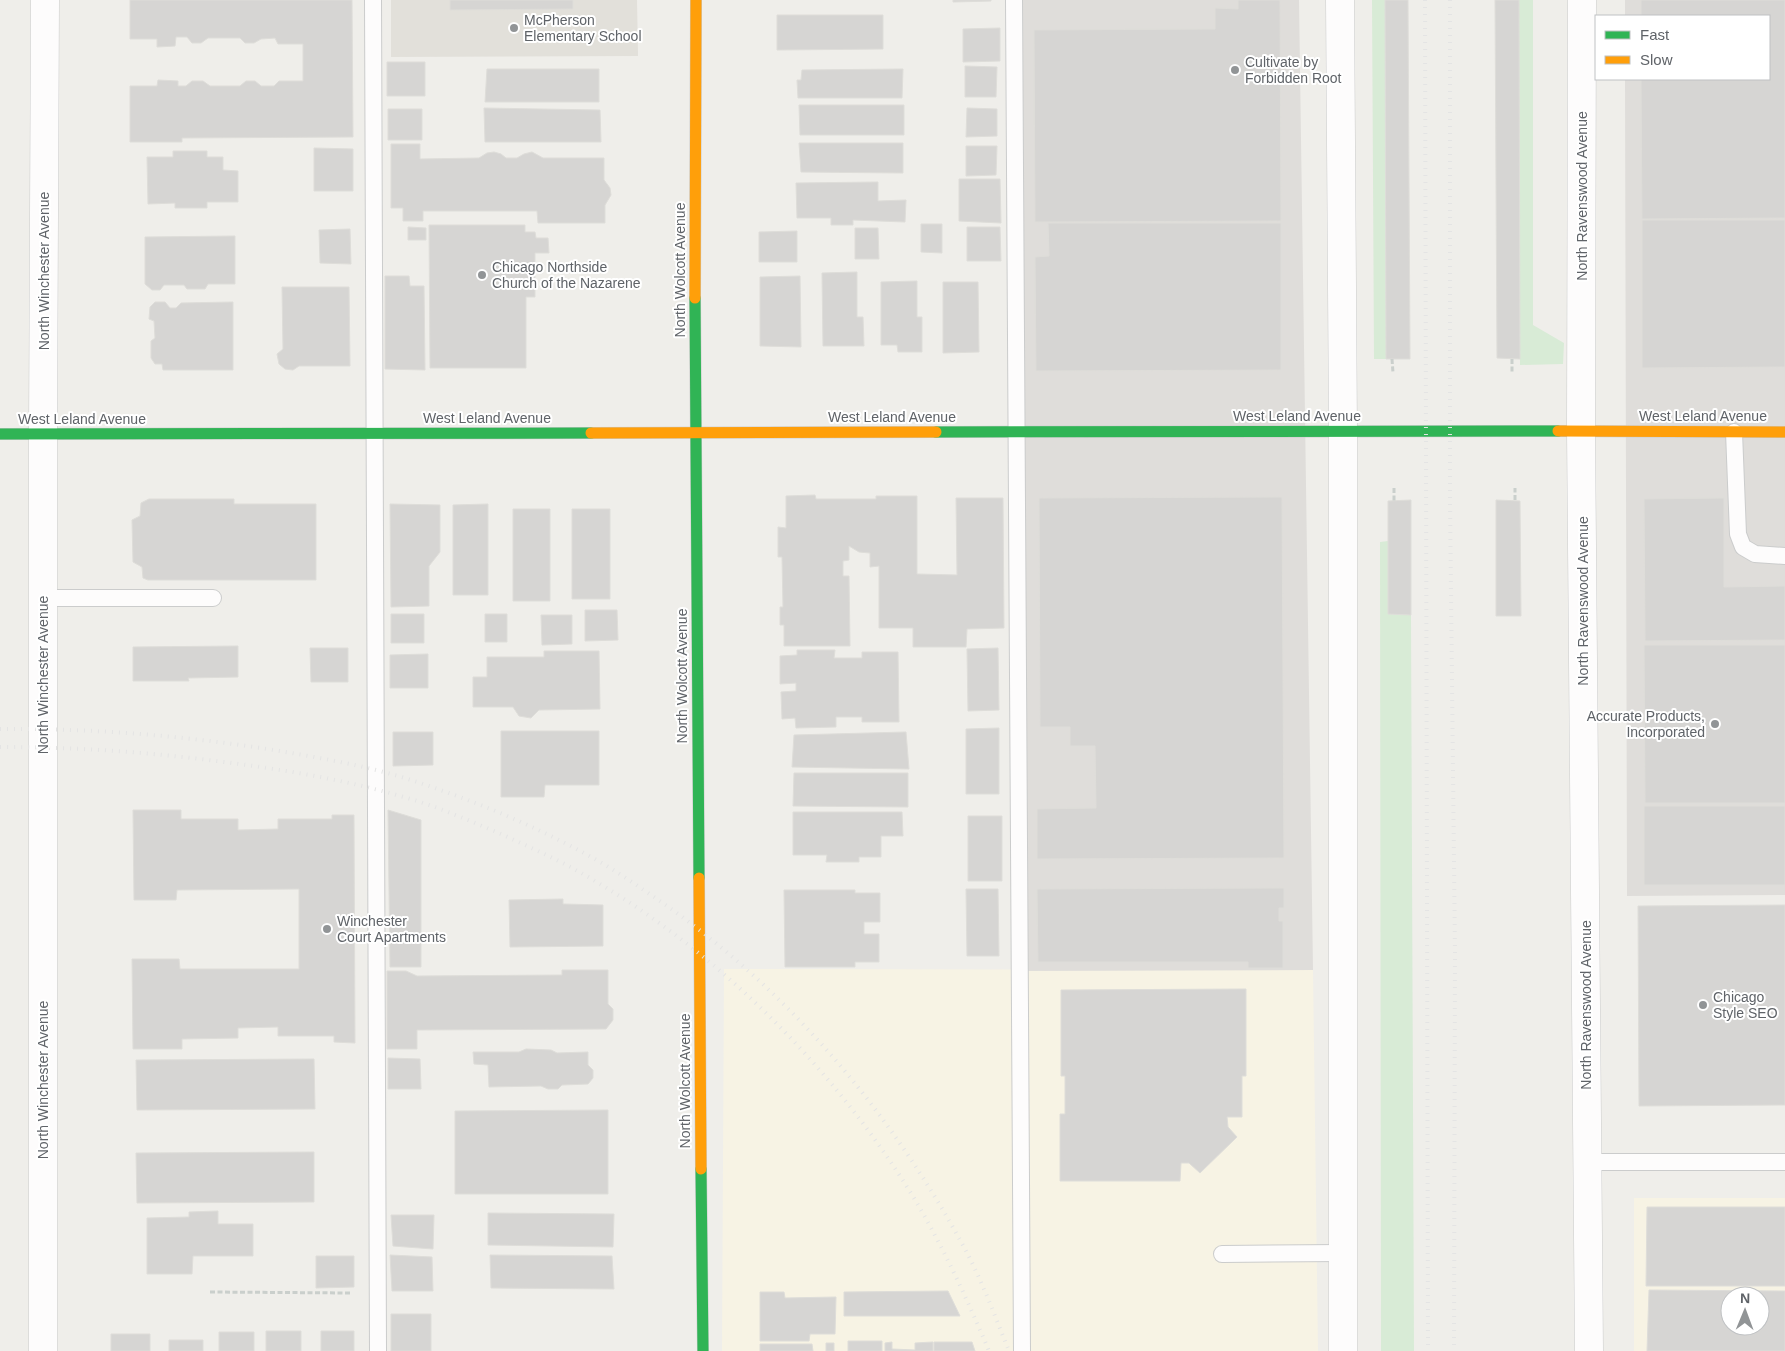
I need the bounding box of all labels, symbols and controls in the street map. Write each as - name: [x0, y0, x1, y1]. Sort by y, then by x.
- place label: McPherson Elementary School: [524, 12, 642, 44]
- legend: [1595, 15, 1770, 80]
- marker: McPherson Elementary School: [508, 22, 520, 34]
- text: Fast: [1640, 26, 1670, 43]
- text: Slow: [1640, 51, 1673, 68]
- place label: Cultivate by Forbidden Root: [1245, 54, 1342, 86]
- marker: Cultivate by Forbidden Root: [1229, 64, 1241, 76]
- street label: North Ravenswood Avenue: [1574, 111, 1590, 281]
- street label: North Winchester Avenue: [36, 192, 52, 350]
- street label: North Wolcott Avenue: [672, 202, 688, 337]
- place label: Chicago Northside Church of the Nazarene: [492, 259, 641, 291]
- marker: Chicago Northside Church of the Nazarene: [476, 269, 488, 281]
- street label: West Leland Avenue: [1233, 408, 1361, 424]
- street label: West Leland Avenue: [1639, 408, 1767, 424]
- street label: West Leland Avenue: [828, 409, 956, 425]
- street label: West Leland Avenue: [423, 410, 551, 426]
- street label: West Leland Avenue: [18, 411, 146, 427]
- street label: North Ravenswood Avenue: [1575, 516, 1591, 686]
- street label: North Winchester Avenue: [35, 596, 51, 754]
- street label: North Wolcott Avenue: [674, 608, 690, 743]
- place label: Accurate Products, Incorporated: [1587, 708, 1705, 740]
- marker: Accurate Products, Incorporated: [1709, 718, 1721, 730]
- place label: Winchester Court Apartments: [337, 913, 446, 945]
- street label: North Ravenswood Avenue: [1578, 920, 1594, 1090]
- marker: Winchester Court Apartments: [321, 923, 333, 935]
- place label: Chicago Style SEO: [1713, 989, 1778, 1021]
- marker: Chicago Style SEO: [1697, 999, 1709, 1011]
- street label: North Winchester Avenue: [35, 1001, 51, 1159]
- street label: North Wolcott Avenue: [677, 1013, 693, 1148]
- north arrow: [1720, 1286, 1770, 1336]
- text: N: [1740, 1290, 1750, 1306]

